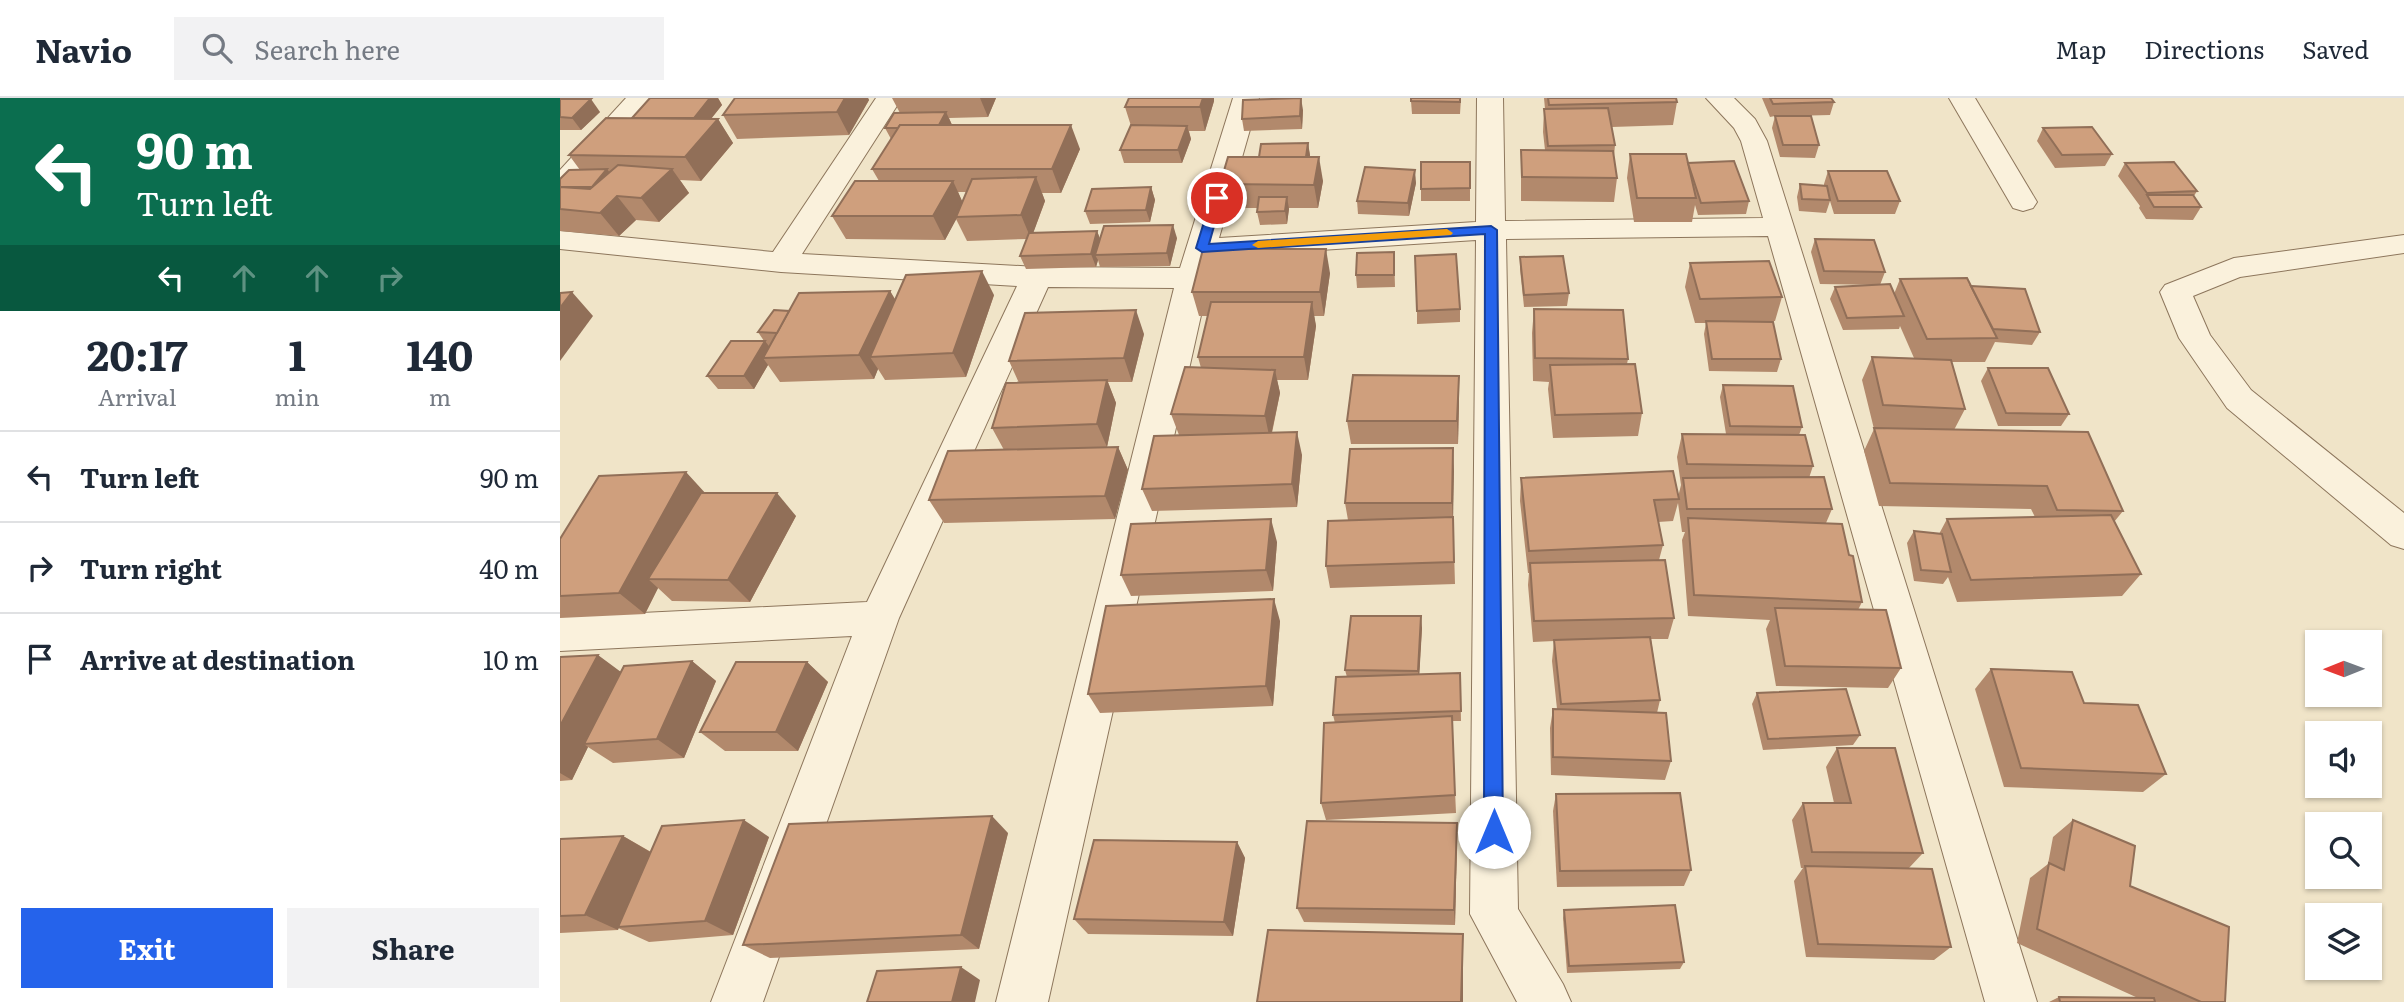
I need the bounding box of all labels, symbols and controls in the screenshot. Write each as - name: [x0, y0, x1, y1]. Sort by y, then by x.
- search box: [174, 17, 664, 80]
- text: Navio: [35, 24, 132, 73]
- icon: search: [198, 29, 236, 67]
- text: Search here: [254, 29, 400, 68]
- text: Map: [2055, 31, 2106, 66]
- text: Directions: [2144, 31, 2264, 66]
- text: Saved: [2302, 31, 2369, 66]
- text: 90 m: [136, 111, 253, 184]
- icon: left: [21, 126, 112, 217]
- pin: [1187, 168, 1247, 228]
- text: Turn left: [136, 178, 273, 226]
- icon: arrive: [1198, 179, 1236, 217]
- icon: left: [152, 259, 190, 297]
- icon: ahead: [225, 259, 263, 297]
- icon: ahead: [298, 259, 336, 297]
- icon: right: [371, 259, 409, 297]
- text: 20:17: [87, 322, 188, 384]
- text: 1: [288, 322, 306, 384]
- text: 140: [406, 322, 473, 384]
- text: Arrival: [98, 379, 177, 413]
- text: min: [274, 379, 320, 413]
- text: m: [429, 379, 451, 413]
- text: Turn left: [80, 457, 199, 496]
- text: 90 m: [480, 457, 539, 496]
- icon: left: [21, 458, 59, 496]
- text: Turn right: [80, 548, 222, 587]
- text: 40 m: [479, 548, 539, 587]
- icon: right: [21, 549, 59, 587]
- north arrow: [2305, 630, 2382, 707]
- map controls: [2305, 630, 2382, 980]
- text: Arrive at destination: [80, 639, 355, 678]
- text: 10 m: [483, 639, 539, 678]
- icon: arrive: [21, 640, 59, 678]
- button: sound: [2305, 721, 2382, 798]
- position arrow: [1457, 795, 1531, 869]
- button: search: [2305, 812, 2382, 889]
- button: layers: [2305, 903, 2382, 980]
- button: Exit: [21, 908, 273, 988]
- button: Share: [287, 908, 539, 988]

